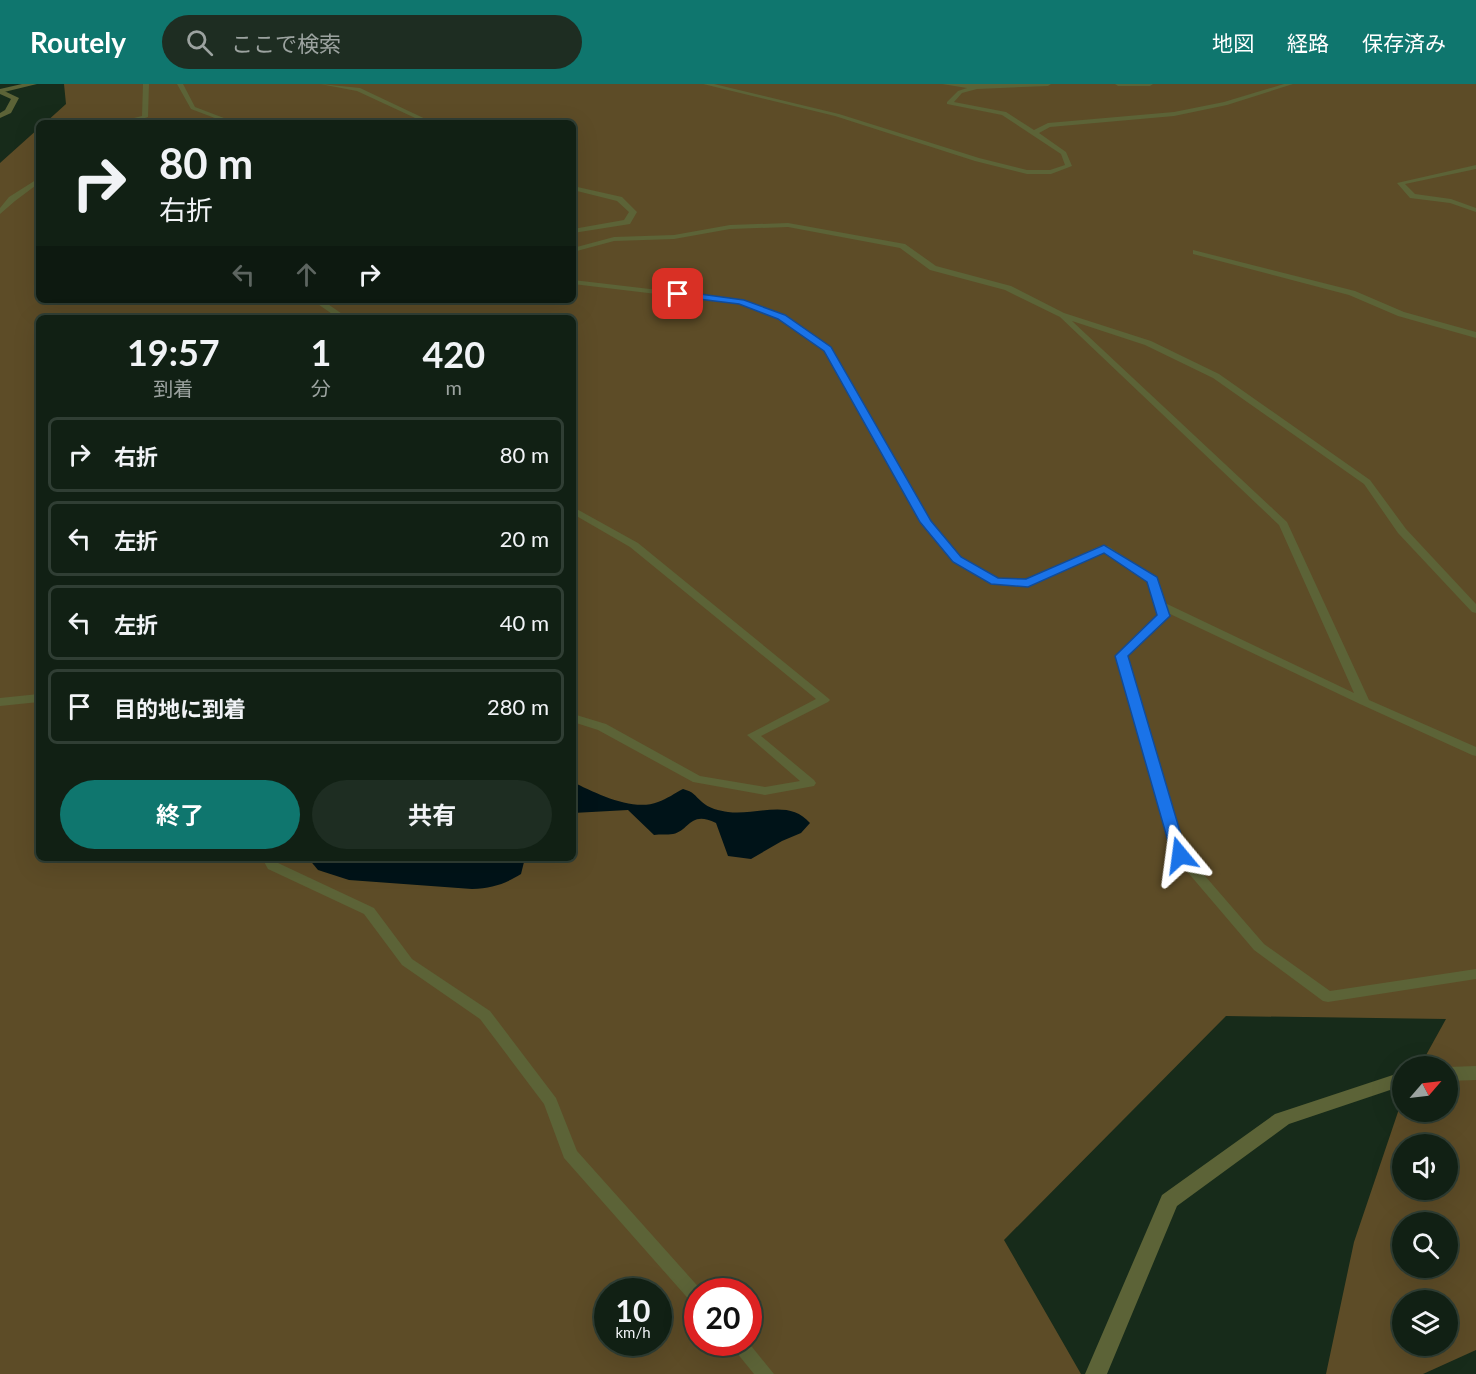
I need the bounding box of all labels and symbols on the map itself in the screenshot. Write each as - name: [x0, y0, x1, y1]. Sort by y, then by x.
- pin: [652, 268, 703, 319]
- position arrow: [1148, 823, 1212, 887]
- north arrow: [1392, 1056, 1458, 1122]
- speed limit sign: 20: [684, 1278, 762, 1356]

